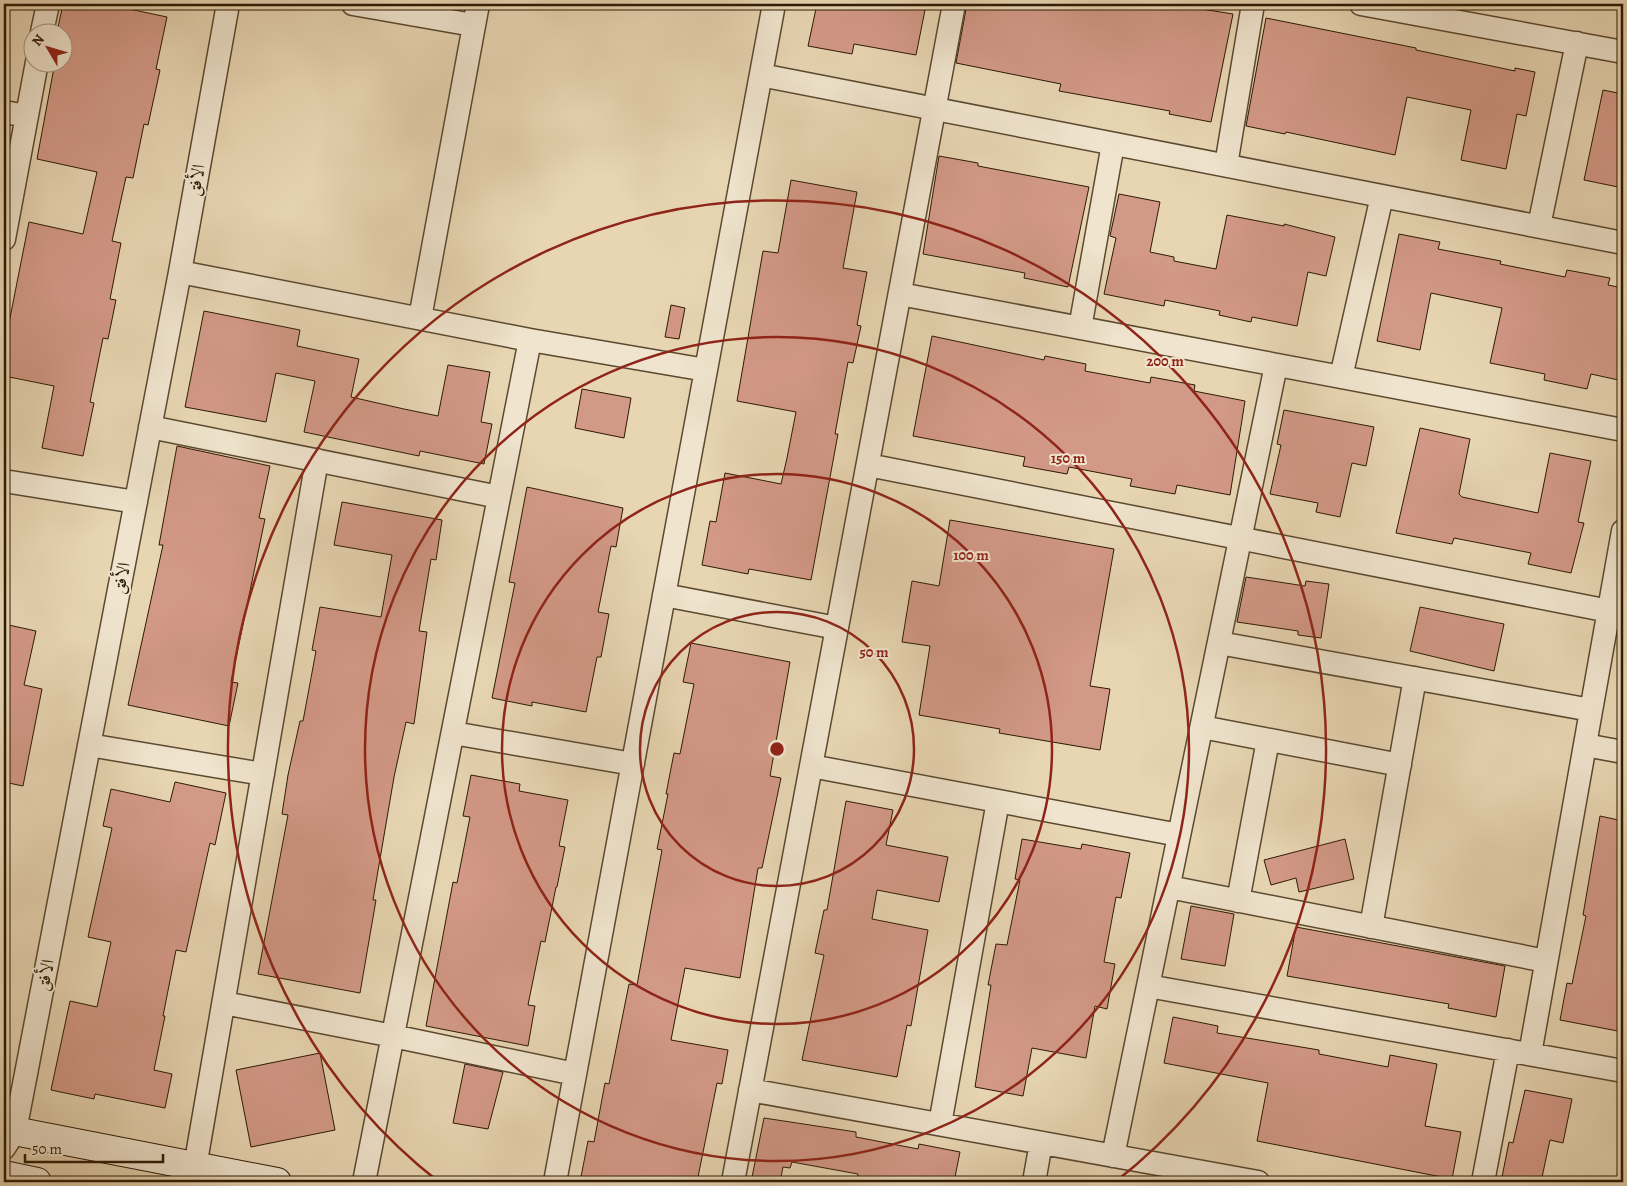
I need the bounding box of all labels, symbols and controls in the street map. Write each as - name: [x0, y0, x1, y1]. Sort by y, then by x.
- north arrow: [22, 22, 72, 72]
- text: N: [28, 30, 49, 50]
- street label: الأفق: [180, 162, 211, 198]
- text: 200 m: [1146, 351, 1184, 371]
- text: 150 m: [1051, 448, 1086, 468]
- text: 100 m: [953, 545, 989, 565]
- street label: الأفق: [105, 560, 136, 596]
- text: 50 m: [859, 642, 889, 662]
- centre of rings: [768, 740, 786, 758]
- street label: الأفق: [29, 957, 60, 993]
- scale bar: [25, 1131, 162, 1163]
- text: 50 m: [32, 1139, 62, 1159]

